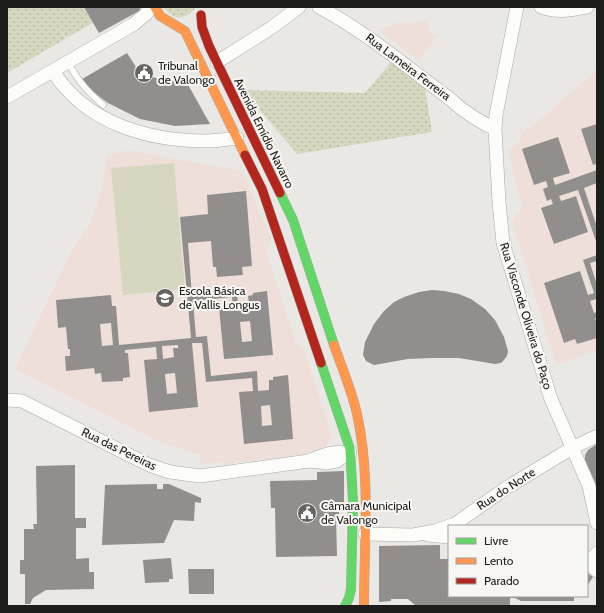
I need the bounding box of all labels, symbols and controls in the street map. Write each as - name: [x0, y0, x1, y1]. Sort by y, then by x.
- street label: Rua Lameira Ferreira: [363, 30, 454, 104]
- place label: Tribunal de Valongo: [158, 58, 215, 87]
- public building icon: Tribunal de Valongo: [133, 62, 155, 84]
- street label: Avenida Emídio Navarro: [231, 75, 298, 191]
- street label: Rua Visconde Oliveira do Paço: [497, 241, 556, 392]
- place label: Escola Básica de Vallis Longus: [179, 283, 259, 312]
- school or university icon: Escola Básica de Vallis Longus: [154, 287, 176, 309]
- street label: Rua das Pereiras: [79, 424, 159, 473]
- street label: Rua do Norte: [474, 464, 538, 513]
- place label: Câmara Municipal de Valongo: [321, 498, 411, 527]
- public building icon: Câmara Municipal de Valongo: [296, 502, 318, 524]
- legend: [448, 525, 588, 597]
- text: Livre: [484, 533, 508, 548]
- text: Lento: [484, 553, 514, 568]
- text: Parado: [484, 573, 520, 588]

